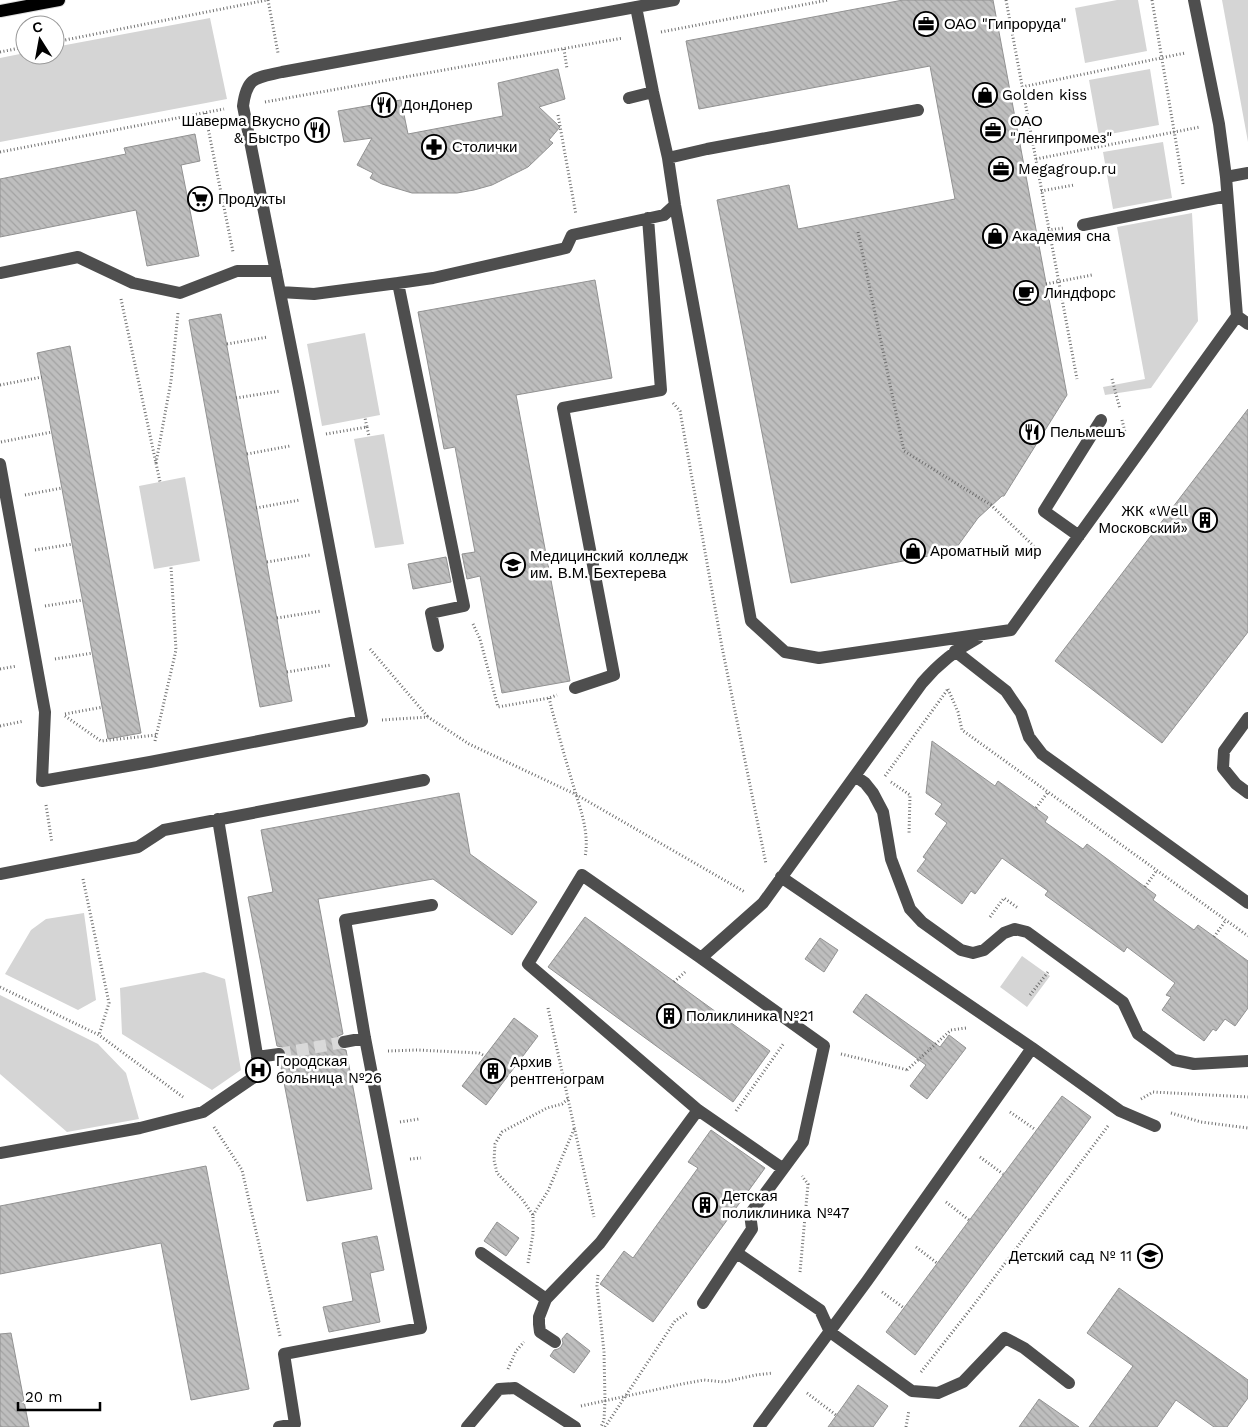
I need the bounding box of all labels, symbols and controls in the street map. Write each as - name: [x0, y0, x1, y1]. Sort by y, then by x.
- office icon: ОАО "Гипроруда": [913, 11, 939, 37]
- north arrow: [15, 15, 65, 65]
- place label: ОАО "Гипроруда": [944, 15, 1067, 33]
- text: С: [31, 18, 44, 36]
- shop icon: Golden kiss: [972, 82, 998, 108]
- place label: Golden kiss: [1002, 86, 1087, 104]
- restaurant icon: ДонДонер: [371, 92, 397, 118]
- place label: ДонДонер: [402, 96, 473, 114]
- place label: Шаверма Вкусно & Быстро: [181, 112, 300, 147]
- place label: ОАО "Ленгипромез": [1010, 112, 1112, 147]
- restaurant icon: Шаверма Вкусно & Быстро: [304, 117, 330, 143]
- office icon: ОАО "Ленгипромез": [980, 117, 1006, 143]
- pharmacy icon: Столички: [421, 134, 447, 160]
- place label: Столички: [452, 138, 517, 156]
- office icon: Megagroup.ru: [988, 156, 1014, 182]
- place label: Megagroup.ru: [1018, 160, 1116, 178]
- supermarket icon: Продукты: [187, 186, 213, 212]
- place label: Продукты: [218, 190, 286, 208]
- shop icon: Академия сна: [982, 223, 1008, 249]
- place label: Академия сна: [1012, 227, 1111, 245]
- cafe icon: Линдфорс: [1013, 280, 1039, 306]
- place label: Линдфорс: [1044, 284, 1116, 302]
- restaurant icon: Пельмешъ: [1019, 419, 1045, 445]
- place label: Пельмешъ: [1050, 423, 1125, 441]
- place label: ЖК «Well Московский»: [1098, 502, 1188, 537]
- building icon: ЖК «Well Московский»: [1192, 507, 1218, 533]
- shop icon: Ароматный мир: [900, 538, 926, 564]
- place label: Ароматный мир: [930, 542, 1041, 560]
- place label: Медицинский колледж им. В.М. Бехтерева: [530, 547, 688, 582]
- school or university icon: Медицинский колледж им. В.М. Бехтерева: [500, 552, 526, 578]
- building icon: Поликлиника №21: [656, 1003, 682, 1029]
- place label: Поликлиника №21: [686, 1007, 814, 1025]
- place label: Городская больница №26: [276, 1052, 382, 1087]
- place label: Архив рентгенограм: [510, 1053, 604, 1088]
- hospital icon: Городская больница №26: [245, 1057, 271, 1083]
- building icon: Архив рентгенограм: [480, 1058, 506, 1084]
- place label: Детская поликлиника №47: [722, 1187, 849, 1222]
- building icon: Детская поликлиника №47: [692, 1192, 718, 1218]
- school or university icon: Детский сад № 11: [1137, 1243, 1163, 1269]
- place label: Детский сад № 11: [1009, 1247, 1132, 1265]
- scale bar: [18, 1380, 100, 1412]
- text: 20 m: [25, 1388, 63, 1406]

